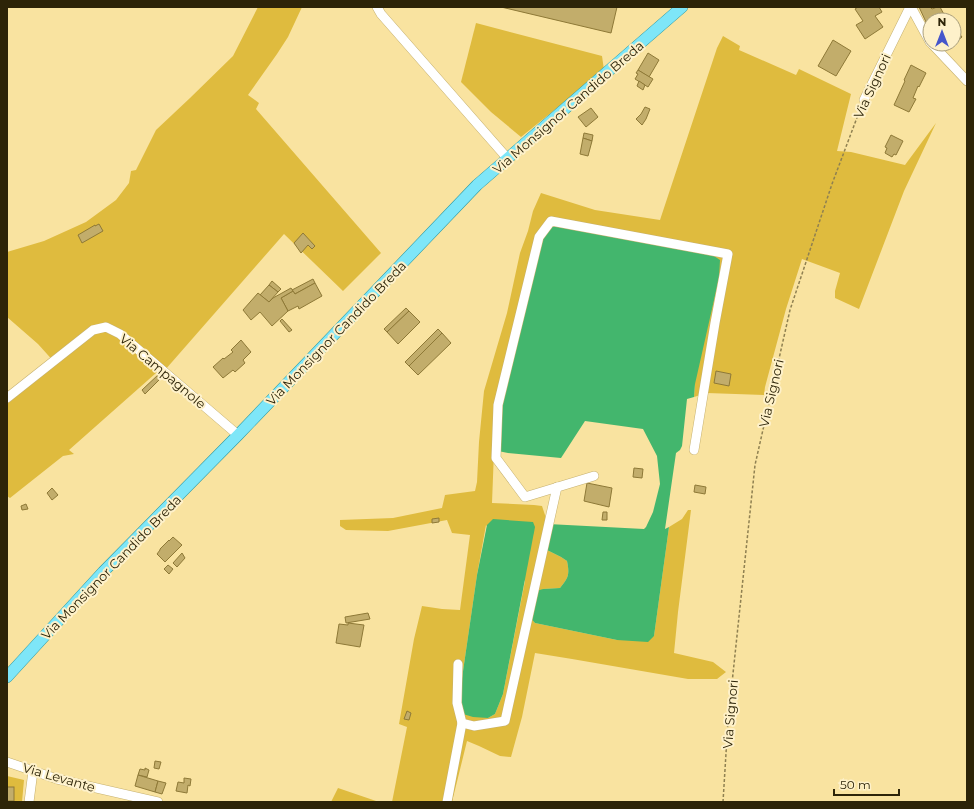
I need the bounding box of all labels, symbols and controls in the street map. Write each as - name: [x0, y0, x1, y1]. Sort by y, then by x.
- north arrow: [922, 12, 962, 52]
- text: N: [938, 15, 946, 29]
- street label: Via Monsignor Candido Breda: [489, 37, 647, 177]
- street label: Via Signori: [850, 51, 894, 121]
- street label: Via Monsignor Candido Breda: [263, 257, 409, 409]
- street label: Via Campagnole: [117, 330, 209, 412]
- street label: Via Signori: [755, 357, 787, 429]
- street label: Via Monsignor Candido Breda: [38, 491, 184, 643]
- street label: Via Signori: [719, 679, 741, 749]
- street label: Via Levante: [21, 759, 97, 795]
- scale bar: [834, 771, 899, 797]
- text: 50 m: [840, 777, 871, 792]

